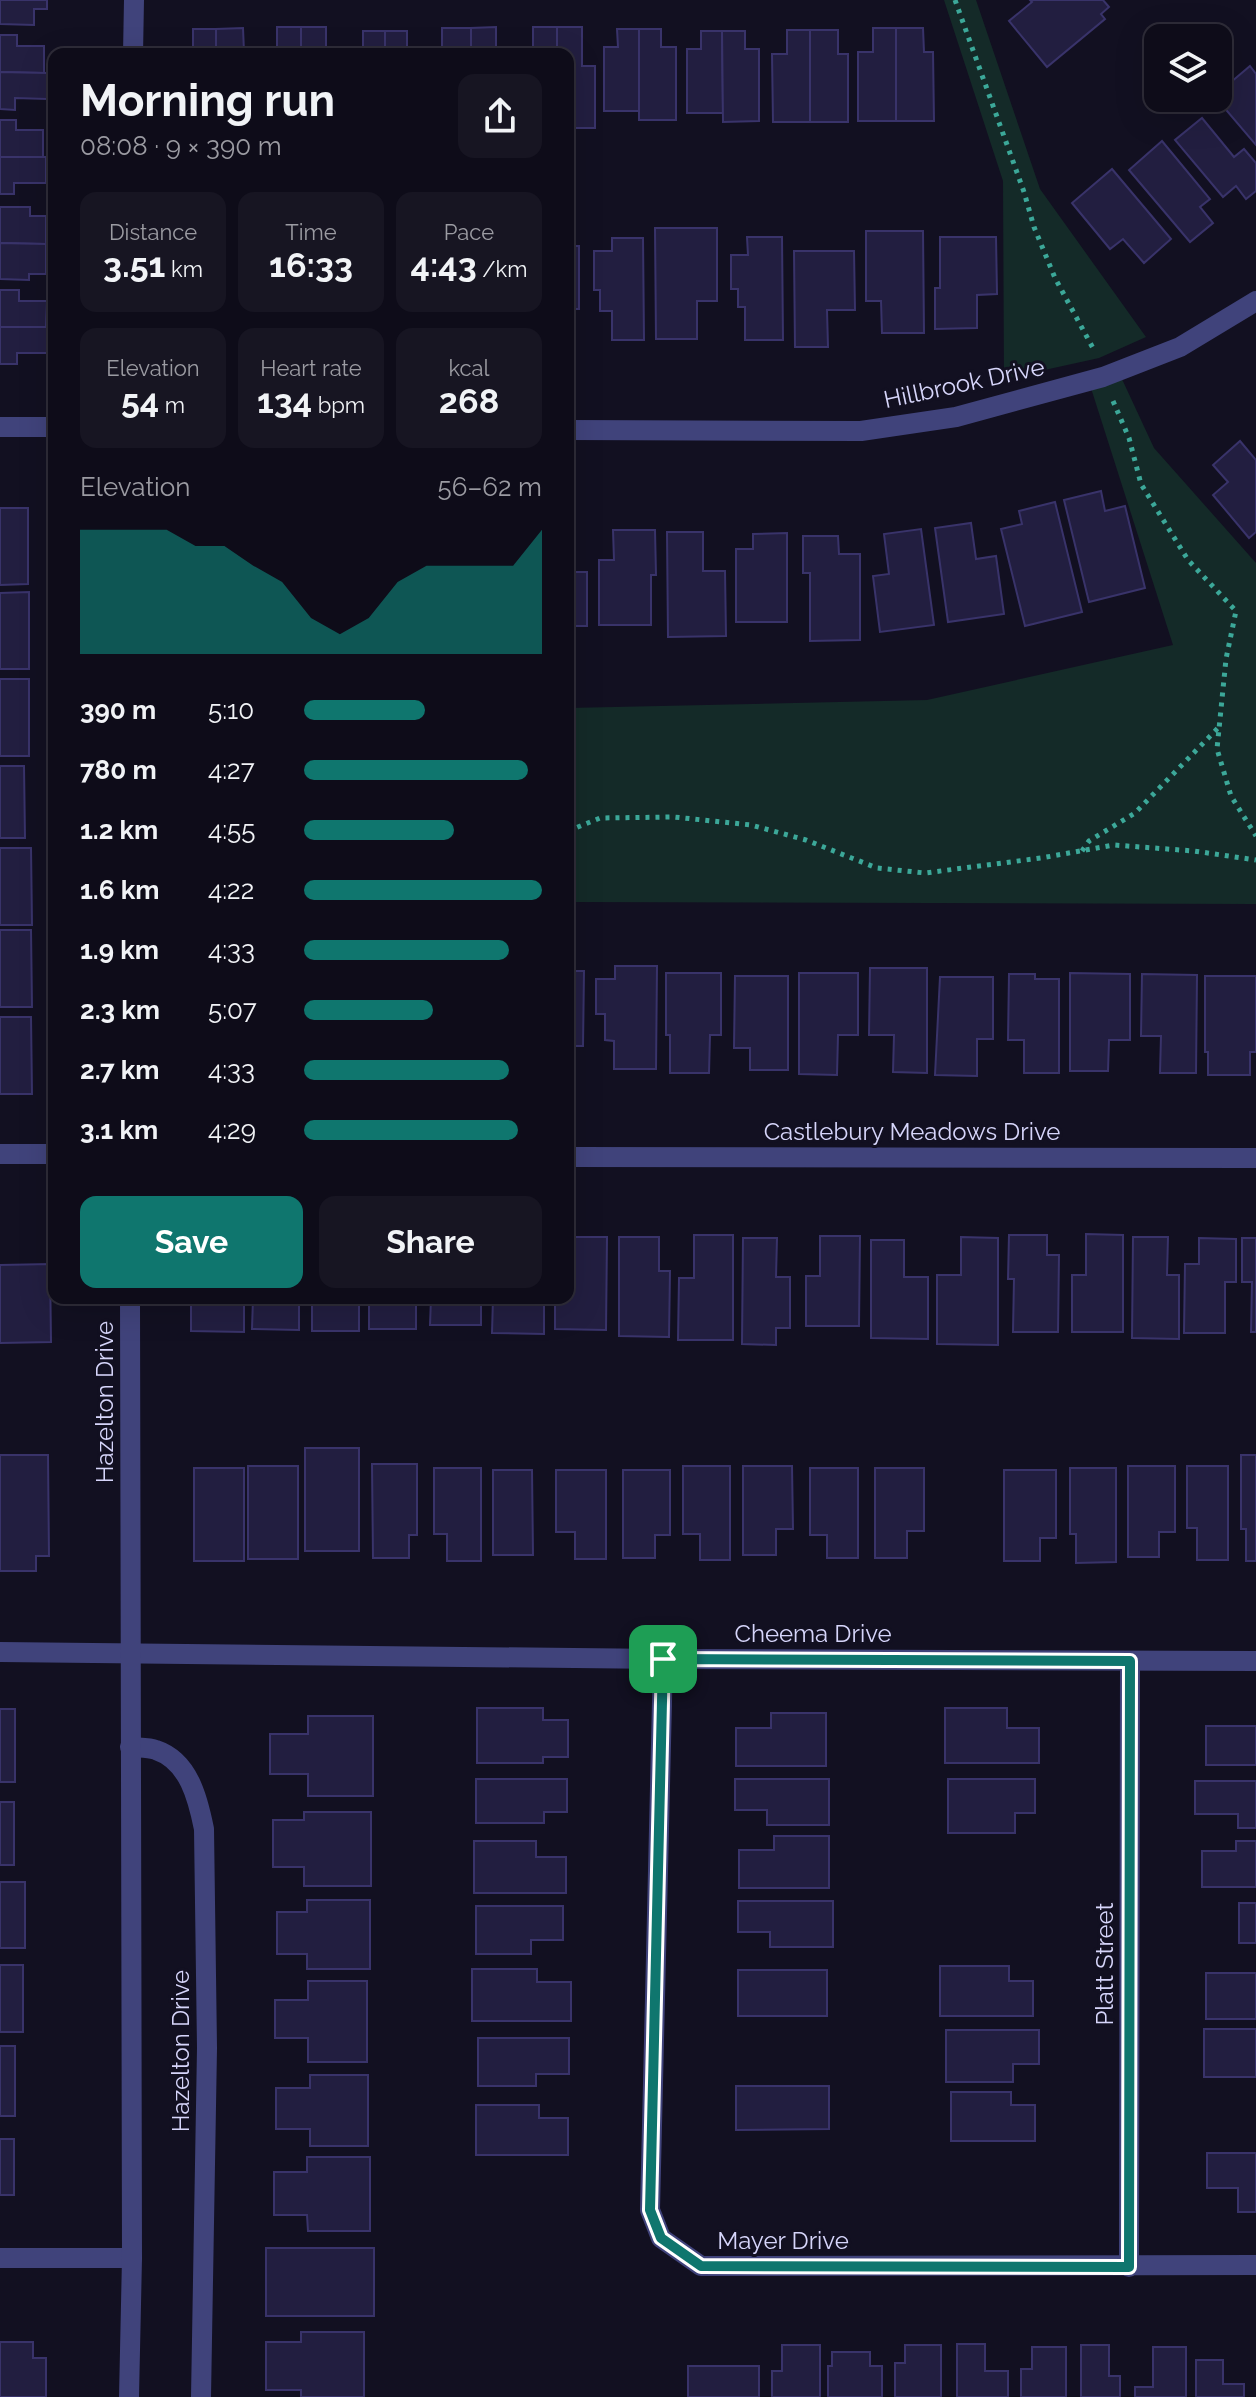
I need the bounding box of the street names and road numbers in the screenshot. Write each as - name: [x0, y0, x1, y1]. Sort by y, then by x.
- street label: Hillbrook Drive: [881, 352, 1047, 414]
- street label: Castlebury Meadows Drive: [764, 1117, 1060, 1146]
- street label: Hazelton Drive: [90, 1321, 119, 1483]
- street label: Cheema Drive: [734, 1619, 892, 1648]
- street label: Platt Street: [1090, 1902, 1119, 2026]
- street label: Hazelton Drive: [166, 1970, 195, 2132]
- street label: Mayer Drive: [717, 2226, 849, 2255]

